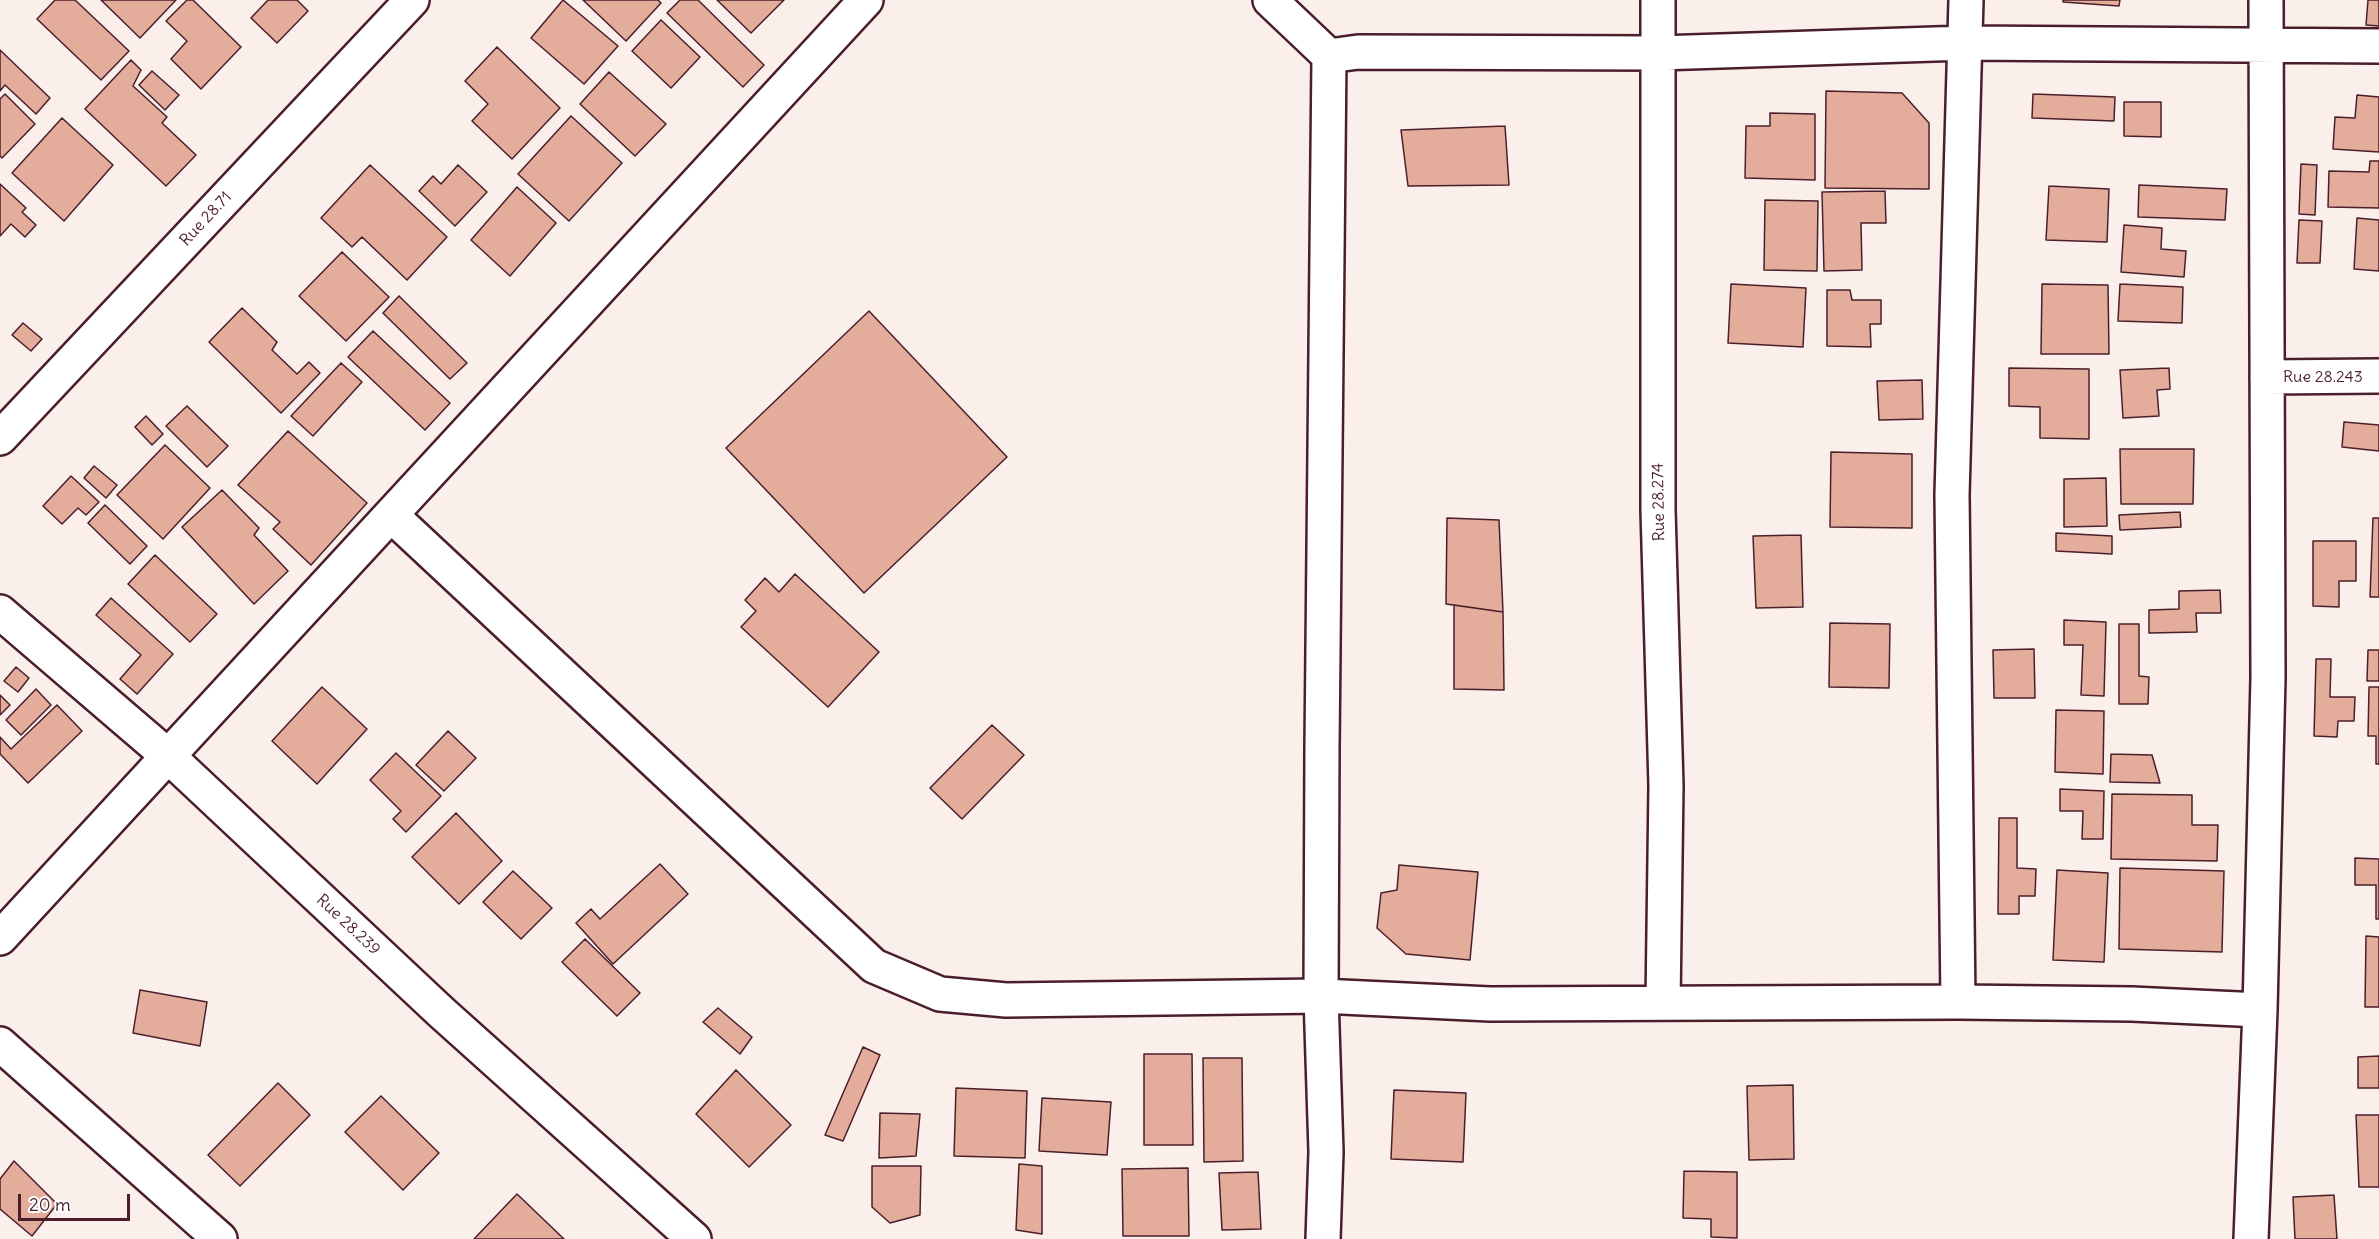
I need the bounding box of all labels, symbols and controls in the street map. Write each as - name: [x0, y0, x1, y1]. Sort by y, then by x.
- street label: Rue 28.71: [176, 188, 236, 250]
- street label: Rue 28.243: [2283, 367, 2363, 387]
- street label: Rue 28.274: [1649, 463, 1669, 541]
- street label: Rue 28.239: [312, 891, 384, 959]
- scale bar: [21, 1182, 134, 1220]
- text: 20 m: [29, 1193, 71, 1216]

